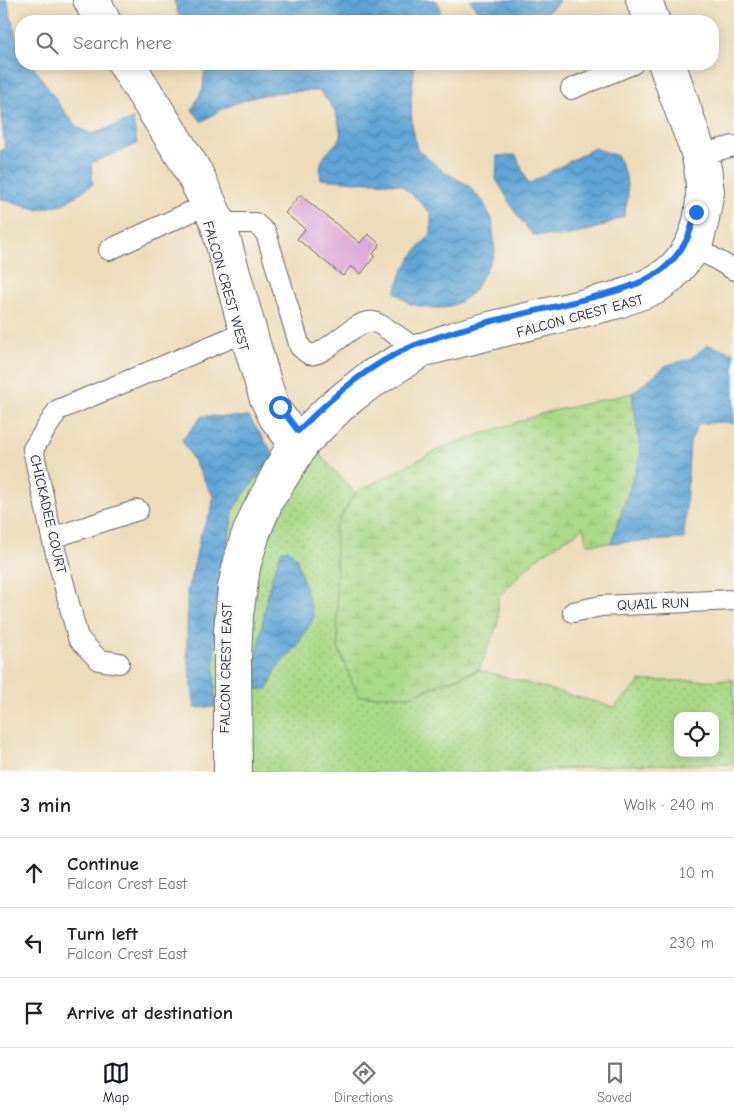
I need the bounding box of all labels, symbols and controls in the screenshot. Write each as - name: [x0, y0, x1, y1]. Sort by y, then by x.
- search box: [15, 15, 719, 70]
- icon: search: [33, 29, 61, 57]
- text: Search here: [73, 32, 172, 54]
- route end: [685, 201, 708, 224]
- street label: FALCON CREST WEST: [199, 219, 253, 354]
- street label: FALCON CREST EAST: [515, 291, 646, 341]
- route start: [269, 396, 292, 419]
- street label: CHICKADEE COURT: [26, 453, 70, 576]
- street label: QUAIL RUN: [617, 594, 689, 614]
- street label: FALCON CREST EAST: [216, 602, 236, 734]
- map controls: [674, 712, 719, 757]
- button: locate: [674, 712, 719, 757]
- text: 3 min: [20, 793, 71, 817]
- text: Walk · 240 m: [624, 796, 714, 814]
- text: Continue: [67, 853, 139, 875]
- icon: ahead: [20, 859, 48, 887]
- text: 10 m: [679, 864, 714, 882]
- text: Falcon Crest East: [67, 875, 187, 893]
- text: Turn left: [67, 923, 138, 945]
- icon: left: [20, 929, 48, 957]
- text: 230 m: [669, 934, 714, 952]
- text: Falcon Crest East: [67, 945, 187, 963]
- icon: arrive: [20, 999, 48, 1027]
- text: Arrive at destination: [67, 1002, 233, 1024]
- tab: Map: [102, 1059, 130, 1106]
- tab: Directions: [334, 1059, 393, 1106]
- tab: Saved: [597, 1059, 632, 1106]

